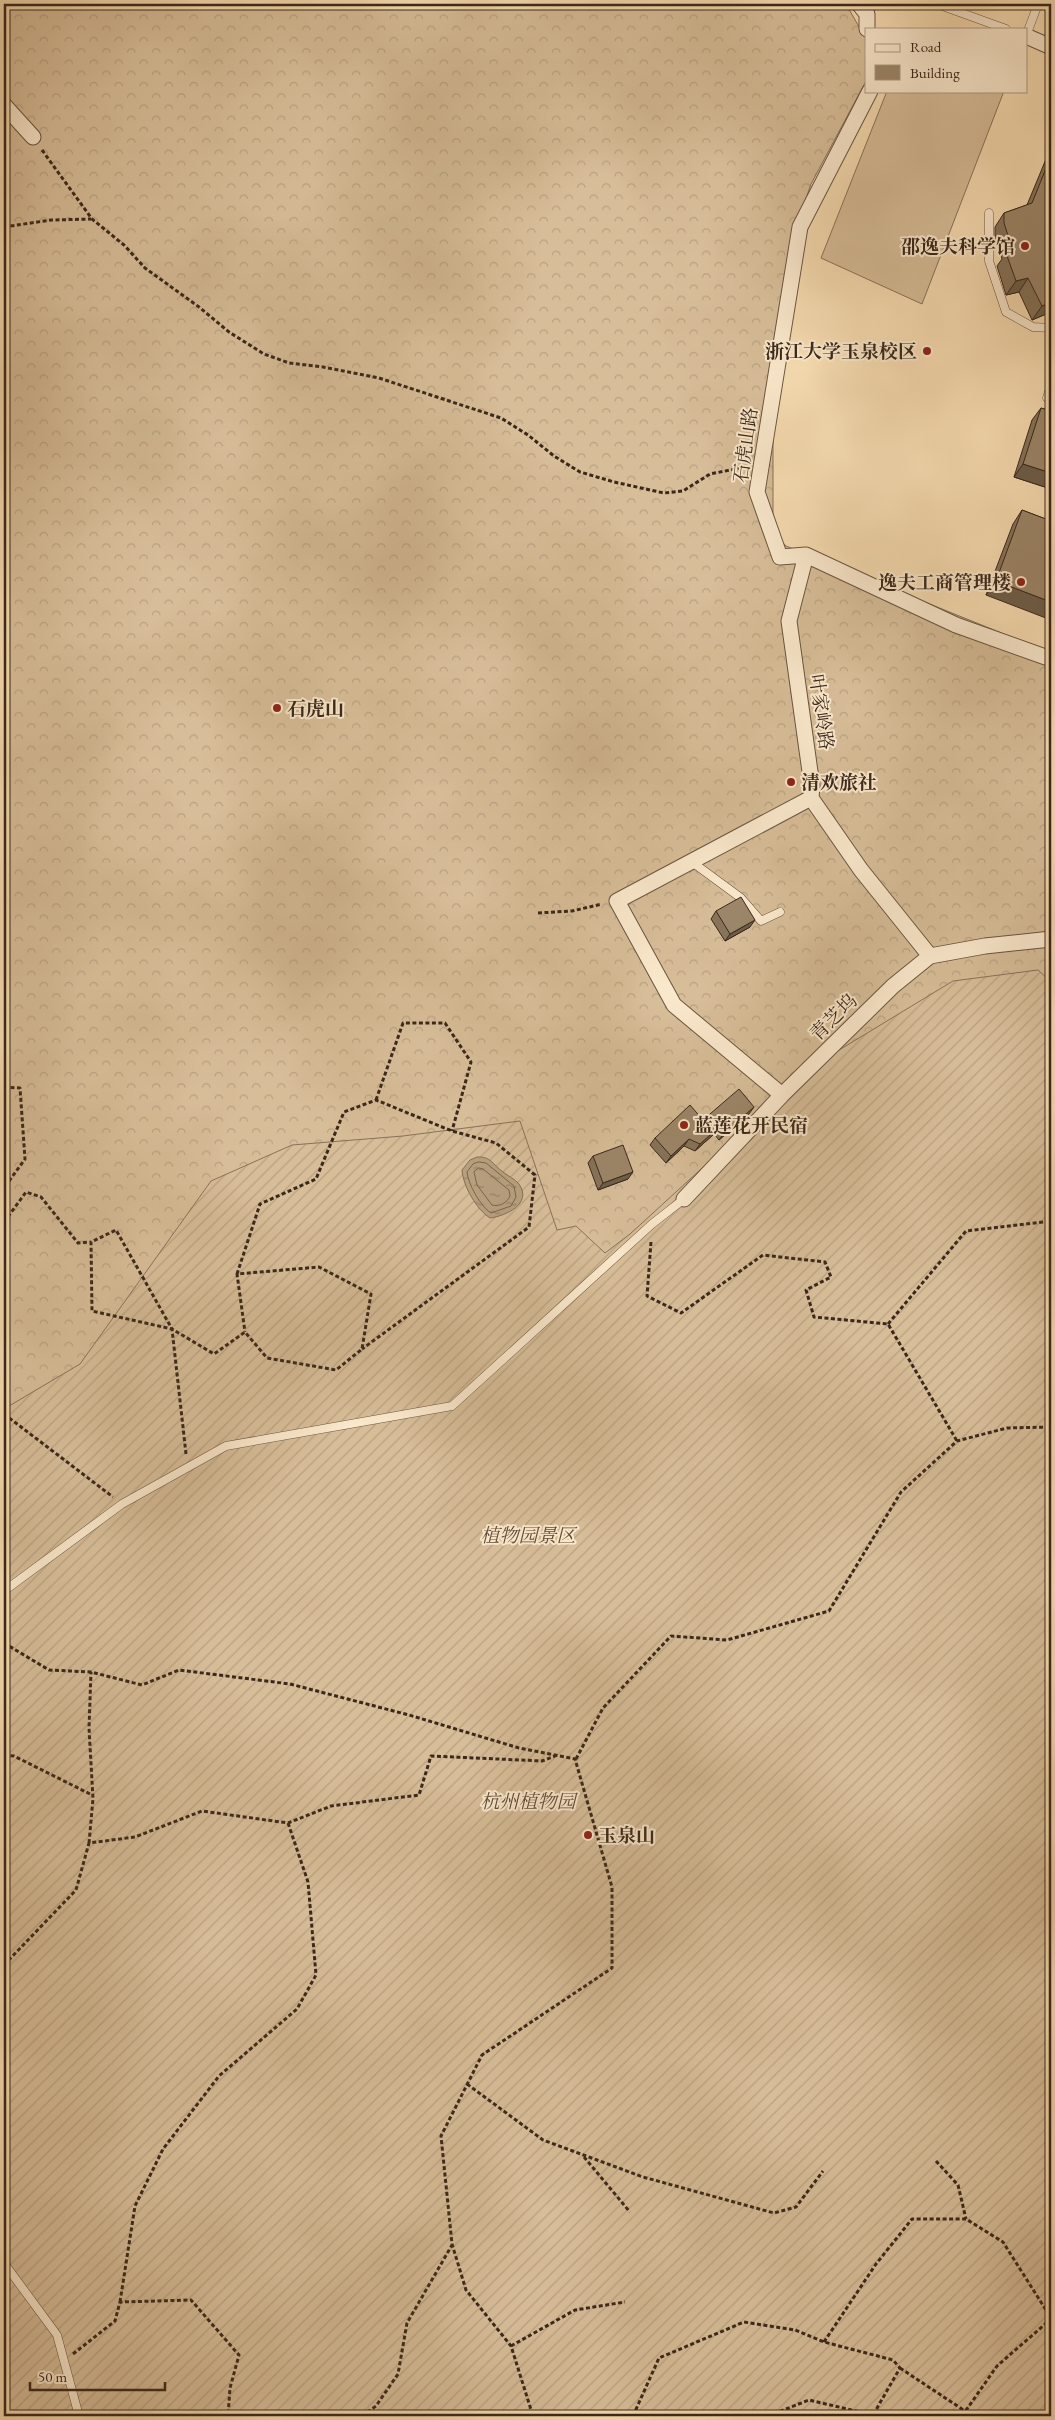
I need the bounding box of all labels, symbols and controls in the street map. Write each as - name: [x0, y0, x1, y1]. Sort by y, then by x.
- legend: [865, 28, 1028, 92]
- text: Road: [910, 37, 942, 56]
- text: Building: [910, 63, 960, 82]
- place label: 邵逸夫科学馆: [901, 234, 1015, 259]
- marker: 邵逸夫科学馆: [1019, 240, 1031, 252]
- place label: 浙江大学玉泉校区: [765, 339, 917, 364]
- marker: 浙江大学玉泉校区: [921, 345, 933, 357]
- street label: 石虎山路: [728, 406, 763, 484]
- place label: 逸夫工商管理楼: [878, 570, 1011, 595]
- marker: 逸夫工商管理楼: [1015, 576, 1027, 588]
- street label: 叶家岭路: [804, 673, 839, 751]
- place label: 石虎山: [287, 696, 344, 721]
- marker: 石虎山: [271, 702, 283, 714]
- place label: 清欢旅社: [801, 770, 877, 795]
- marker: 清欢旅社: [785, 776, 797, 788]
- street label: 青芝坞: [804, 988, 862, 1046]
- place label: 蓝莲花开民宿: [694, 1113, 808, 1138]
- marker: 蓝莲花开民宿: [678, 1119, 690, 1131]
- park label: 植物园景区: [480, 1523, 578, 1548]
- park label: 杭州植物园: [480, 1789, 578, 1814]
- place label: 玉泉山: [598, 1823, 655, 1848]
- marker: 玉泉山: [582, 1829, 594, 1841]
- scale bar: [30, 2360, 165, 2392]
- text: 50 m: [38, 2367, 67, 2386]

